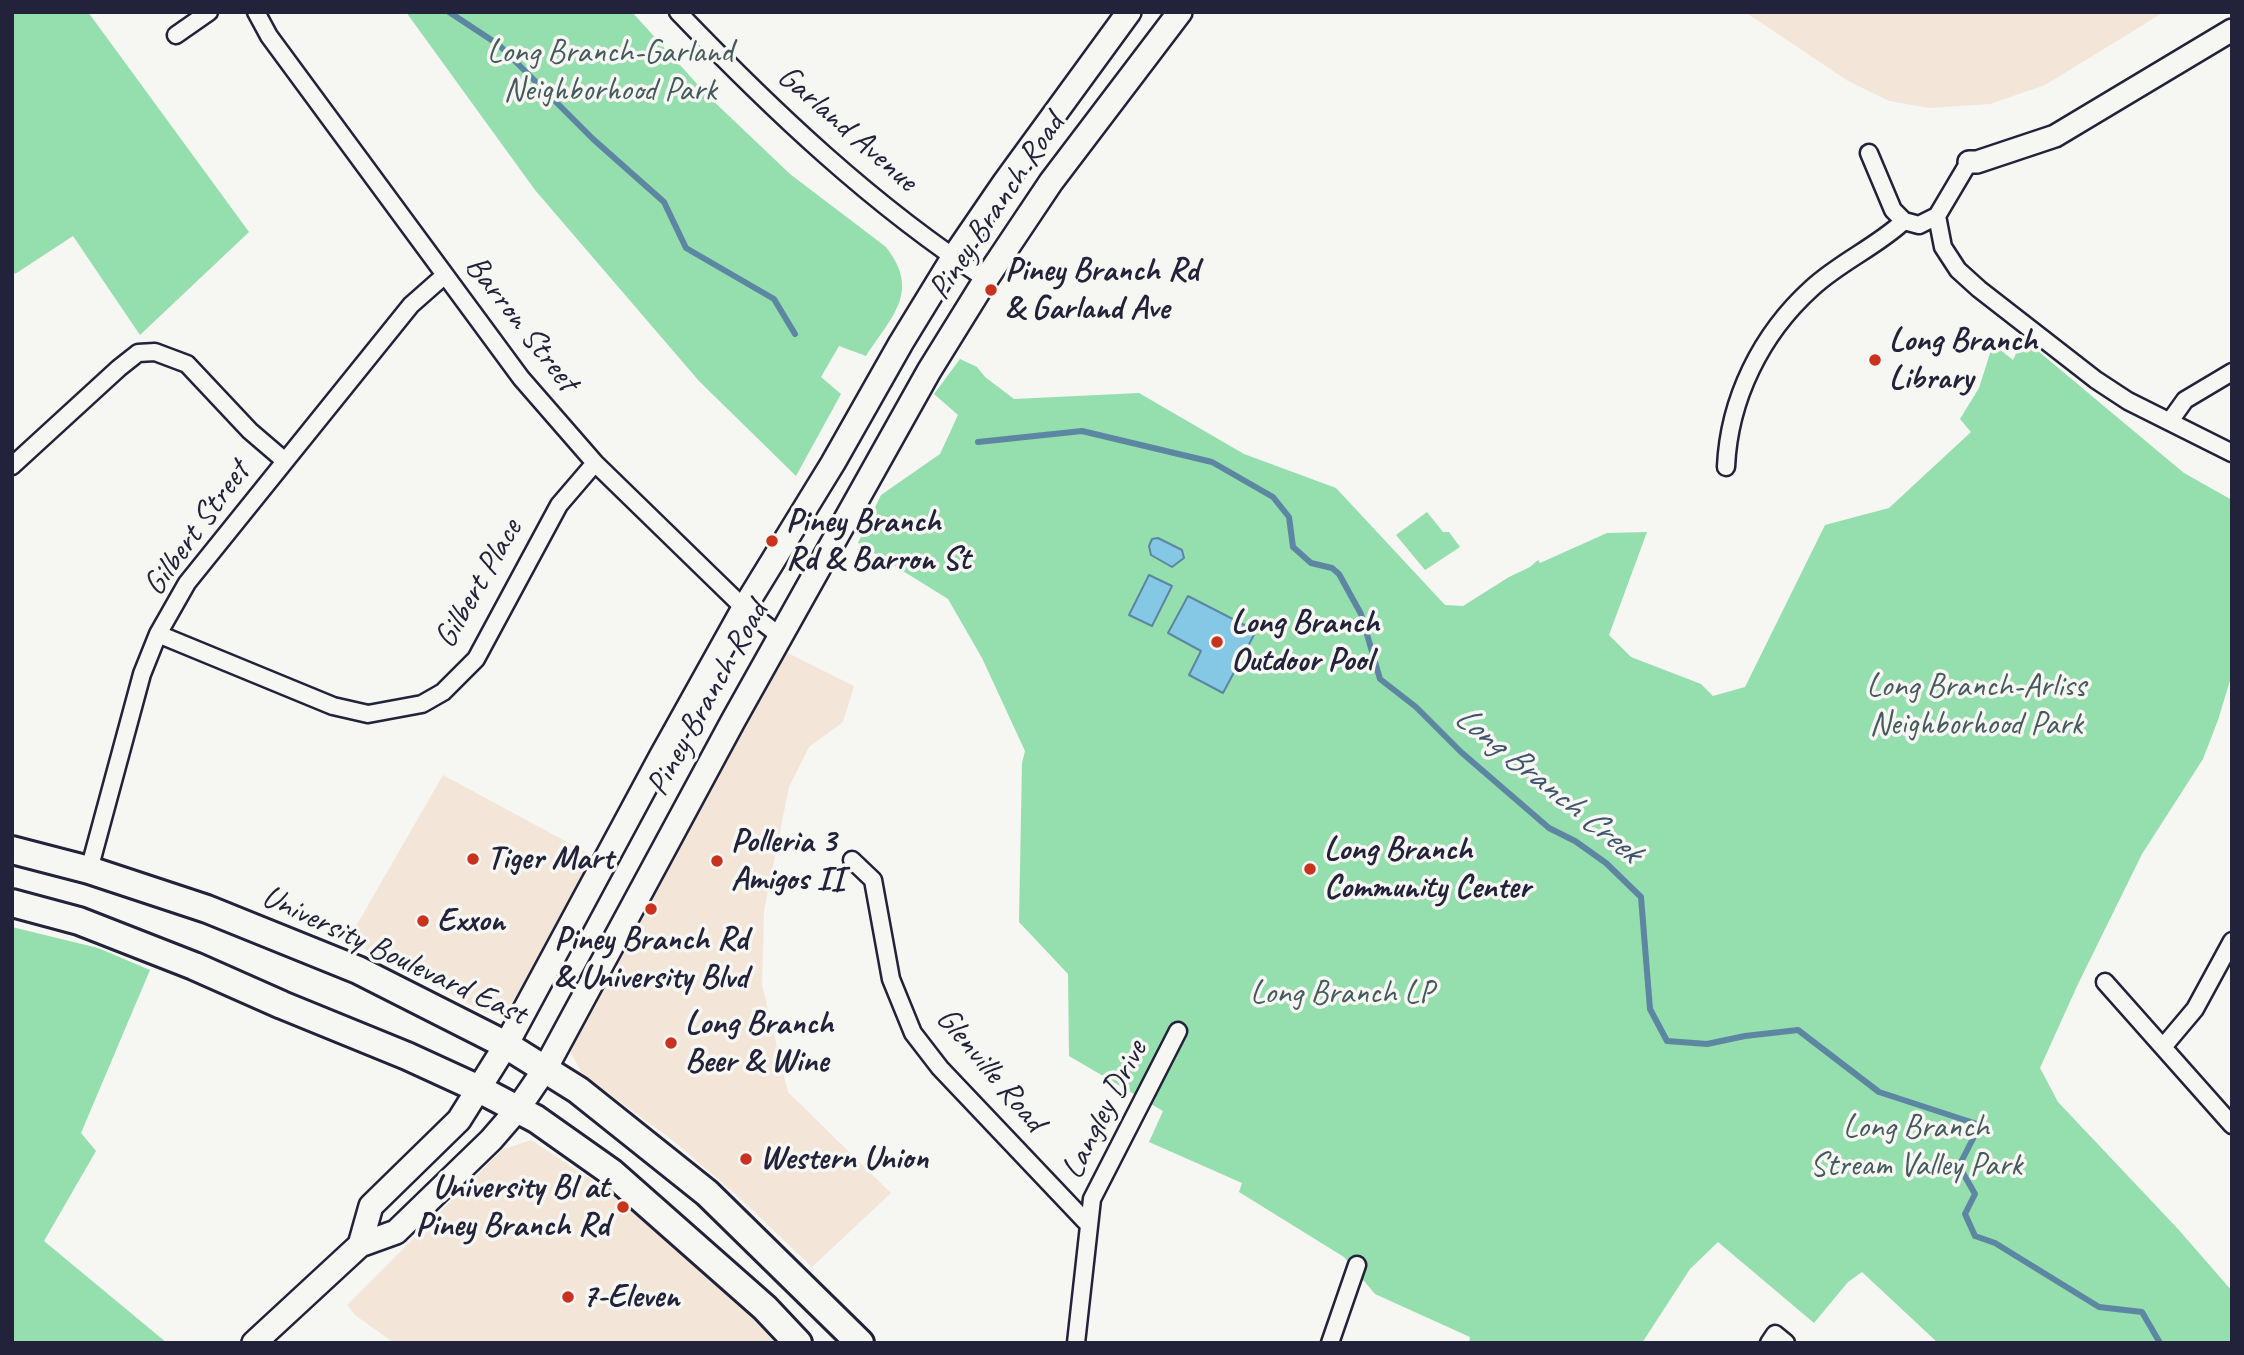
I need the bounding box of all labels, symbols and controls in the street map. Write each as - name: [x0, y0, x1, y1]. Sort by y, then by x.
- park label: Long Branch-Garland Neighborhood Park: [487, 33, 733, 111]
- street label: Garland Avenue: [769, 57, 925, 201]
- street label: Piney Branch Road: [920, 107, 1074, 307]
- street label: Barron Street: [456, 248, 586, 400]
- place label: Piney Branch Rd & Garland Ave: [1005, 251, 1199, 329]
- marker: Piney Branch Rd & Garland Ave: [983, 282, 999, 298]
- place label: Long Branch Library: [1889, 321, 2037, 399]
- marker: Long Branch Library: [1867, 352, 1883, 368]
- street label: Gilbert Street: [135, 454, 259, 604]
- place label: Piney Branch Rd & Barron St: [786, 502, 970, 580]
- street label: Gilbert Place: [426, 513, 532, 655]
- marker: Piney Branch Rd & Barron St: [764, 533, 780, 549]
- street label: Piney Branch Road: [638, 595, 778, 803]
- place label: Long Branch Outdoor Pool: [1231, 603, 1379, 681]
- marker: Long Branch Outdoor Pool: [1209, 634, 1225, 650]
- park label: Long Branch-Arliss Neighborhood Park: [1866, 667, 2086, 745]
- water label: Long Branch Creek: [1445, 697, 1649, 873]
- place label: Polleria 3 Amigos II: [731, 822, 844, 900]
- place label: Long Branch Community Center: [1324, 830, 1530, 908]
- place label: Tiger Mart: [487, 839, 613, 879]
- marker: Tiger Mart: [465, 851, 481, 867]
- marker: Polleria 3 Amigos II: [709, 853, 725, 869]
- marker: Long Branch Community Center: [1302, 861, 1318, 877]
- street label: University Boulevard East: [255, 877, 533, 1035]
- place label: Exxon: [437, 901, 505, 941]
- marker: Piney Branch Rd & University Blvd: [643, 901, 659, 917]
- marker: Exxon: [415, 913, 431, 929]
- place label: Piney Branch Rd & University Blvd: [554, 920, 748, 998]
- park label: Long Branch LP: [1250, 974, 1434, 1014]
- street label: Glenville Road: [927, 1000, 1053, 1140]
- place label: Long Branch Beer & Wine: [685, 1004, 833, 1082]
- street label: Langley Drive: [1053, 1034, 1157, 1186]
- marker: Long Branch Beer & Wine: [663, 1035, 679, 1051]
- park label: Long Branch Stream Valley Park: [1810, 1108, 2022, 1186]
- place label: Western Union: [760, 1139, 928, 1179]
- marker: Western Union: [738, 1151, 754, 1167]
- place label: University Bl at Piney Branch Rd: [415, 1168, 609, 1246]
- marker: University Bl at Piney Branch Rd: [615, 1199, 631, 1215]
- place label: 7-Eleven: [582, 1277, 679, 1317]
- marker: 7-Eleven: [560, 1289, 576, 1305]

